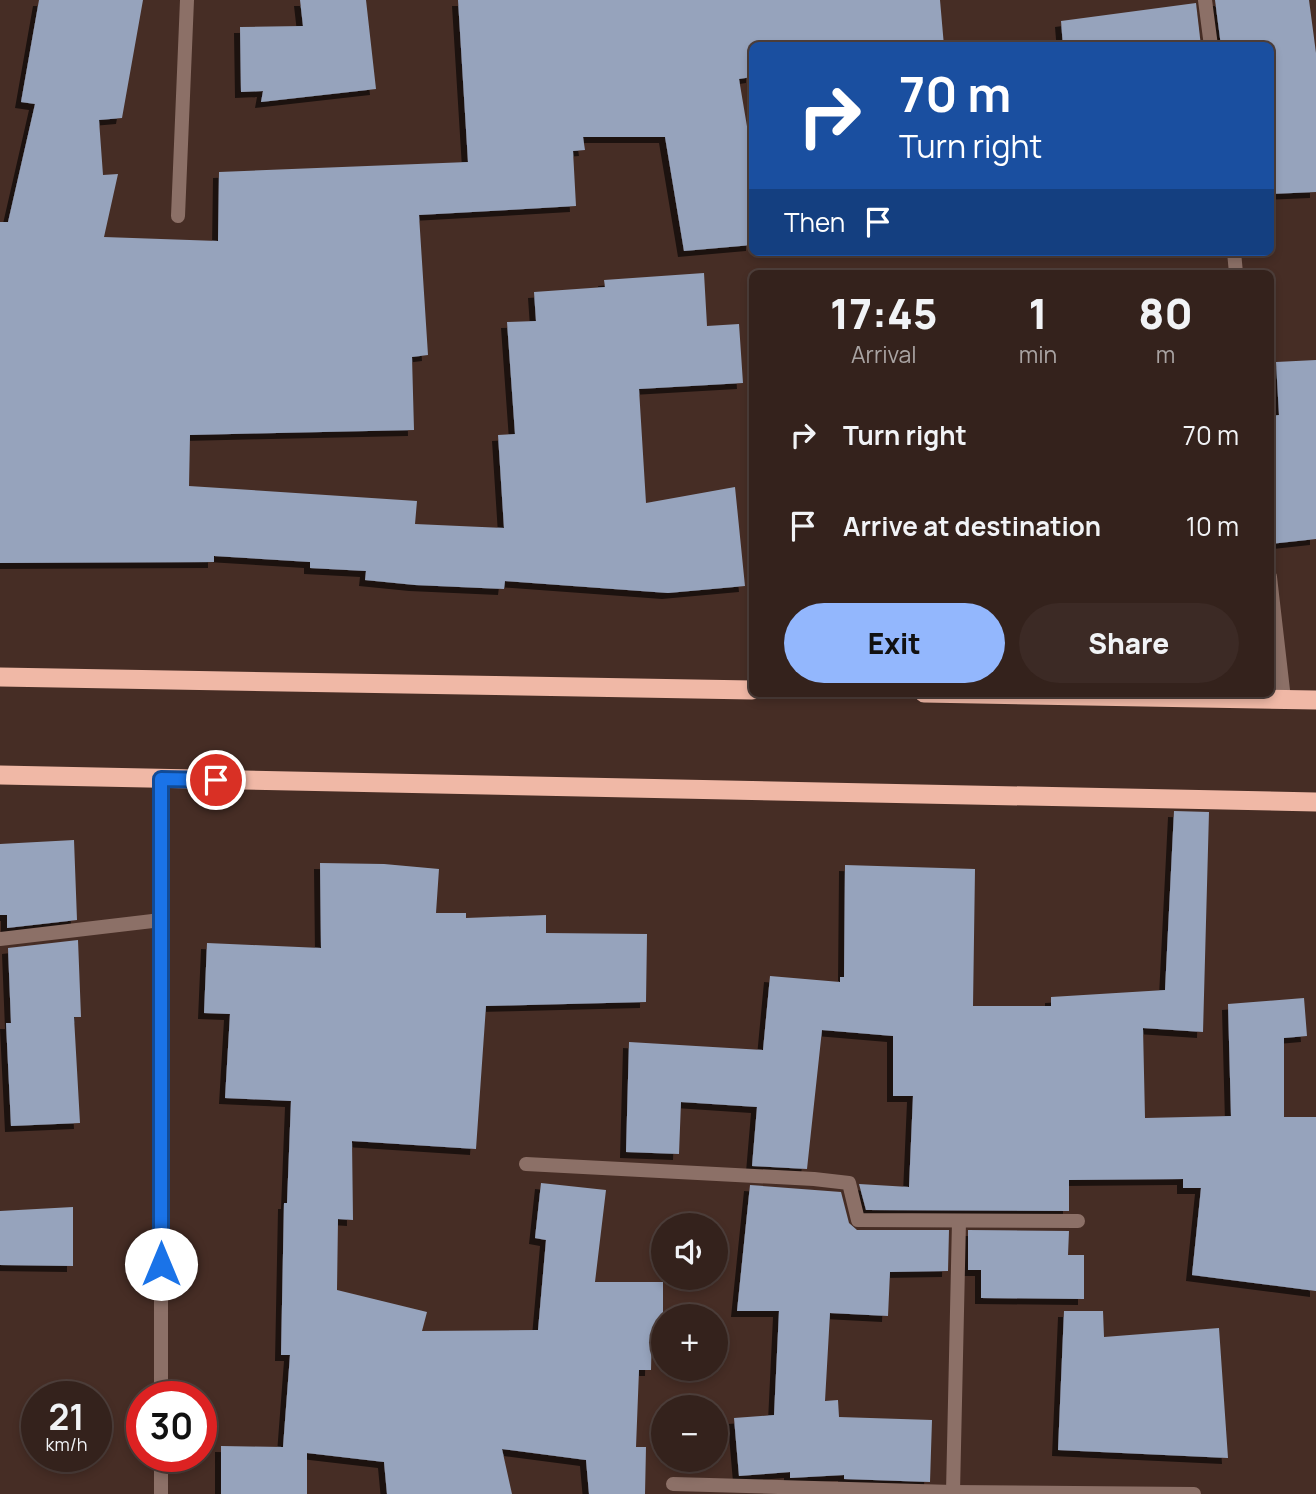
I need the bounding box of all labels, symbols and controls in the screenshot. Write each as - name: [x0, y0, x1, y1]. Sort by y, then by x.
- text: 70 m: [899, 60, 1011, 127]
- icon: right: [784, 70, 875, 161]
- text: Turn right: [899, 124, 1042, 168]
- icon: arrive: [859, 203, 897, 241]
- text: Then: [784, 204, 845, 240]
- text: 17:45: [830, 284, 938, 342]
- text: 1: [1028, 284, 1048, 342]
- text: 80: [1138, 284, 1193, 342]
- text: Arrival: [851, 338, 917, 370]
- text: min: [1019, 338, 1057, 370]
- text: m: [1156, 338, 1175, 370]
- icon: right: [784, 416, 822, 454]
- text: Turn right: [843, 417, 967, 453]
- text: 70 m: [1183, 417, 1239, 453]
- icon: arrive: [784, 507, 822, 545]
- text: Arrive at destination: [843, 508, 1101, 544]
- text: 10 m: [1186, 508, 1239, 544]
- button: Exit: [784, 603, 1005, 683]
- button: Share: [1019, 603, 1239, 683]
- pin: [186, 750, 246, 810]
- icon: arrive: [197, 761, 235, 799]
- map controls: [651, 1213, 728, 1472]
- button: sound: [651, 1213, 728, 1290]
- position arrow: [124, 1227, 198, 1301]
- button: +: [651, 1304, 728, 1381]
- speed limit sign: 30: [126, 1381, 217, 1472]
- text: 21: [48, 1393, 85, 1441]
- button: −: [651, 1395, 728, 1472]
- text: km/h: [46, 1432, 87, 1456]

